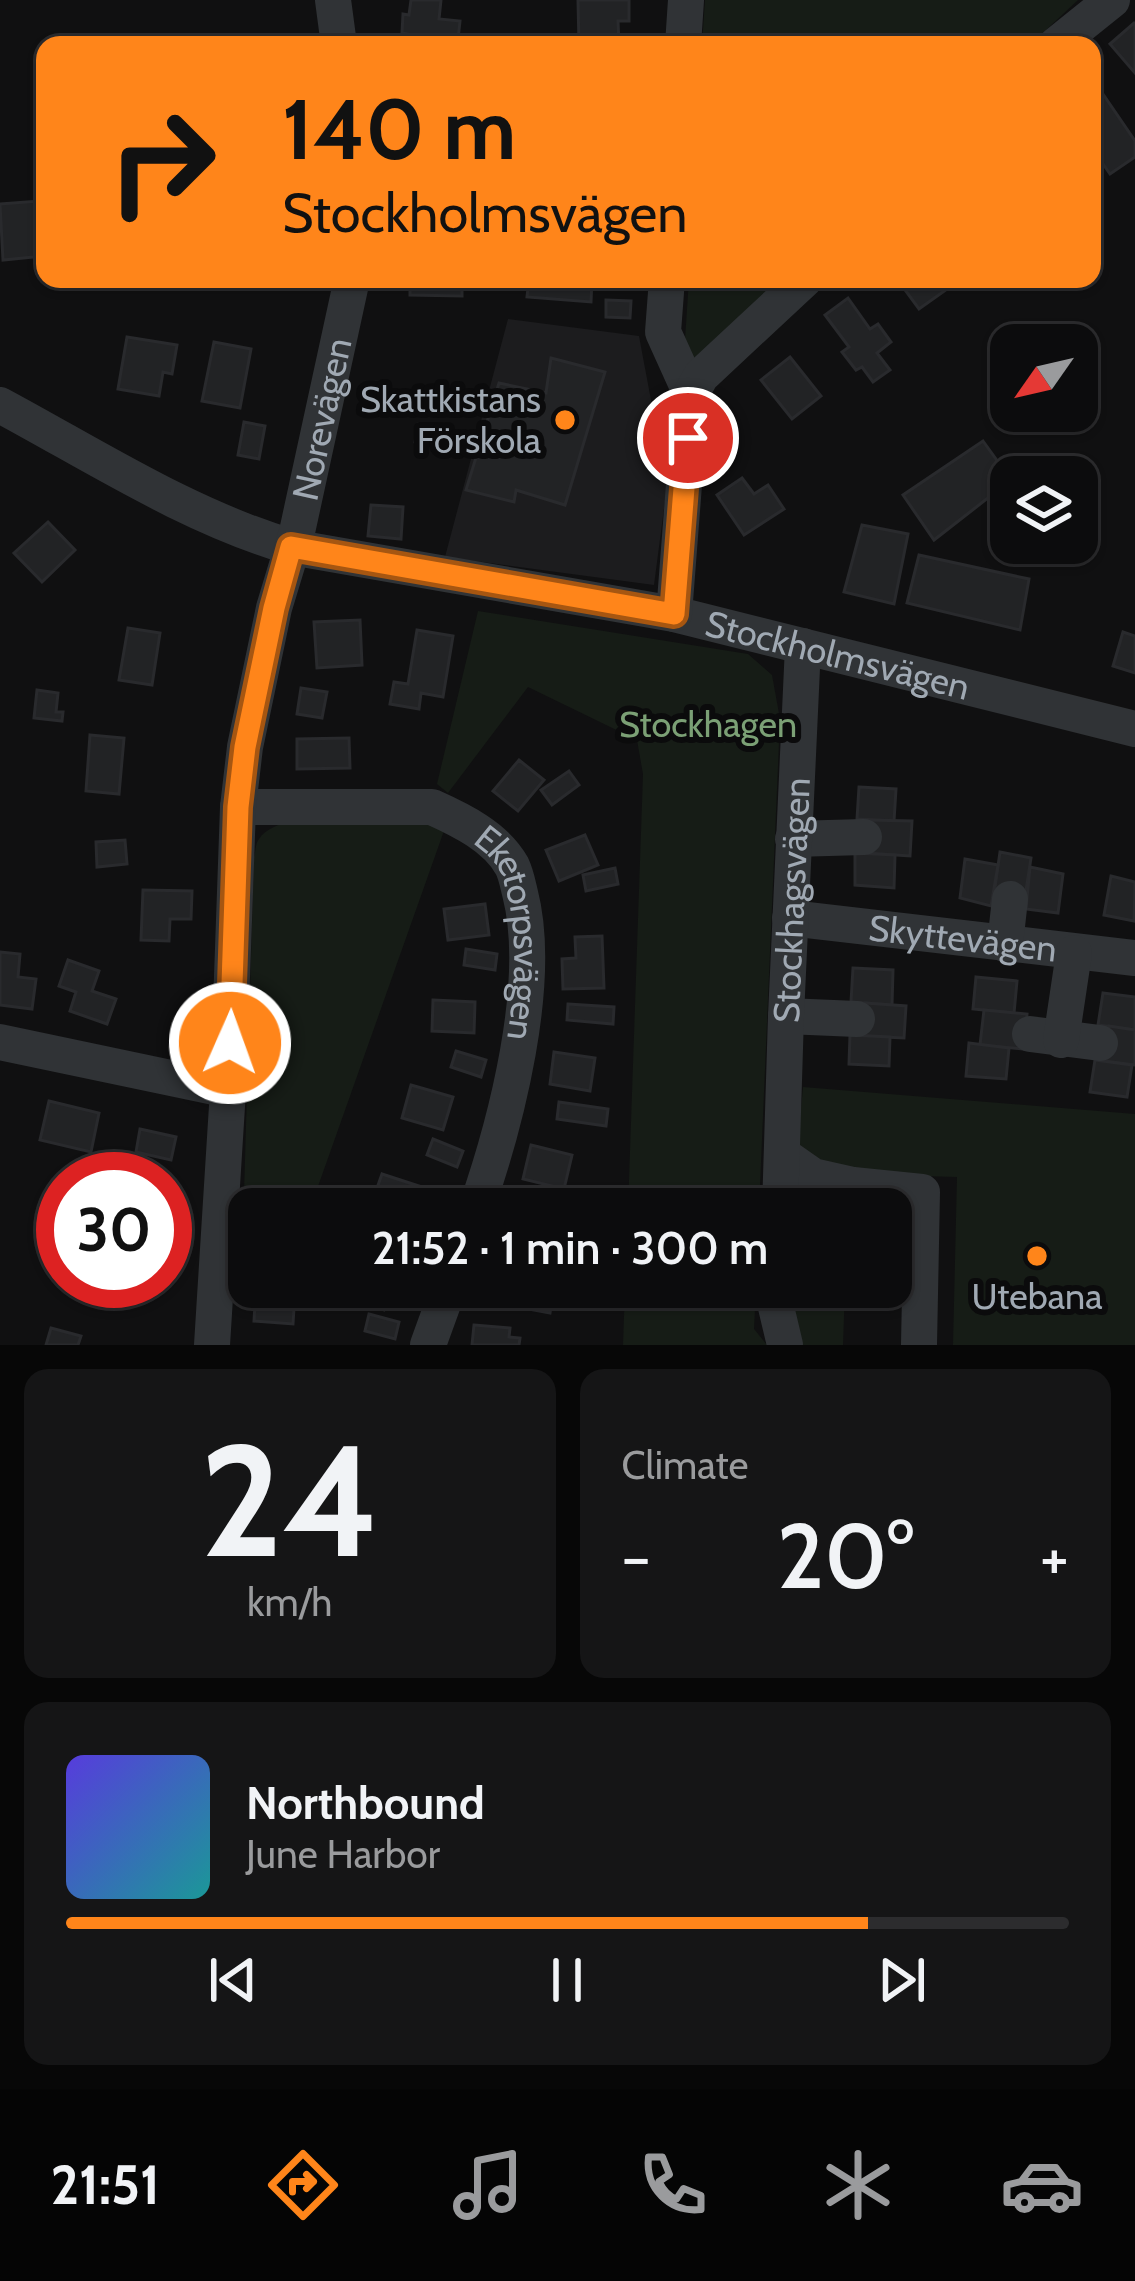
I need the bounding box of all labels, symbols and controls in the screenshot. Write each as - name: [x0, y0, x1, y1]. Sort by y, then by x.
- text: 140 m: [282, 78, 516, 180]
- icon: right: [84, 84, 240, 240]
- text: Stockholmsvägen: [282, 180, 687, 246]
- north arrow: [990, 324, 1098, 432]
- map controls: [990, 324, 1098, 564]
- street label: Norevägen: [282, 334, 361, 504]
- place label: Skattkistans Förskola: [360, 377, 541, 462]
- pin: [637, 387, 739, 489]
- icon: arrive: [655, 405, 721, 471]
- marker: Skattkistans Förskola: [552, 407, 578, 433]
- button: layers: [990, 456, 1098, 564]
- street label: Stockholmsvägen: [701, 601, 974, 709]
- park label: Stockhagen: [619, 702, 797, 746]
- street label: Stockhagsvägen: [764, 776, 819, 1024]
- street label: Eketorpsvägen: [466, 815, 549, 1044]
- street label: Skyttevägen: [867, 905, 1059, 971]
- position arrow: [167, 980, 293, 1106]
- speed limit sign: 30: [36, 1152, 192, 1308]
- text: 21:52 · 1 min · 300 m: [372, 1221, 768, 1275]
- marker: Utebana: [1024, 1243, 1050, 1269]
- place label: Utebana: [972, 1274, 1102, 1318]
- text: 24: [200, 1405, 379, 1595]
- text: Climate: [622, 1441, 748, 1489]
- text: 20°: [777, 1501, 914, 1611]
- text: −: [622, 1516, 651, 1597]
- text: +: [1040, 1516, 1069, 1597]
- text: km/h: [247, 1578, 332, 1626]
- text: Northbound: [246, 1776, 485, 1830]
- text: June Harbor: [246, 1830, 440, 1878]
- icon: previous: [200, 1947, 266, 2013]
- icon: pause: [534, 1947, 600, 2013]
- icon: next: [869, 1947, 935, 2013]
- icon: directions: [261, 2143, 345, 2227]
- icon: music: [446, 2143, 530, 2227]
- icon: phone: [631, 2143, 715, 2227]
- icon: climate: [816, 2143, 900, 2227]
- icon: car: [1000, 2143, 1084, 2227]
- text: 21:51: [50, 2152, 160, 2218]

